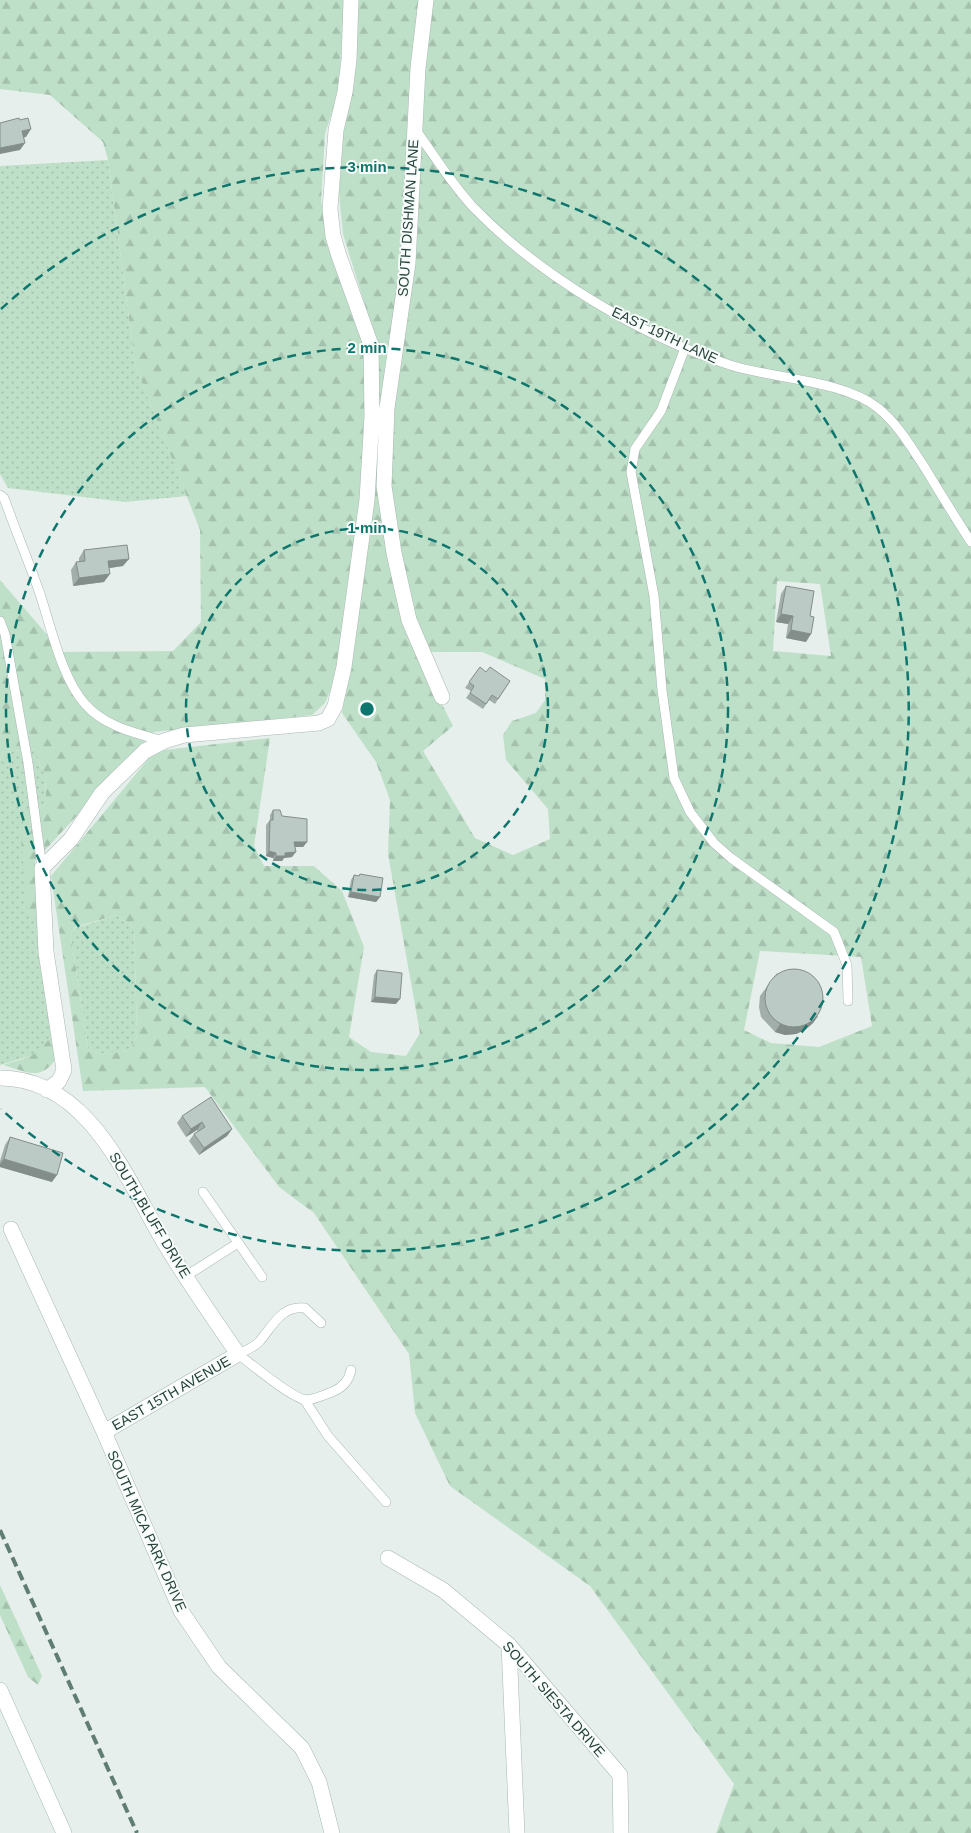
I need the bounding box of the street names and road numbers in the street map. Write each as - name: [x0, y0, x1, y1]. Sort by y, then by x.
- street label: SOUTH DISHMAN LANE: [395, 139, 421, 297]
- street label: EAST 19TH LANE: [610, 303, 720, 367]
- street label: SOUTH BLUFF DRIVE: [106, 1149, 194, 1281]
- street label: EAST 15TH AVENUE: [109, 1353, 233, 1433]
- street label: SOUTH MICA PARK DRIVE: [104, 1448, 190, 1614]
- street label: SOUTH SIESTA DRIVE: [500, 1638, 608, 1760]

